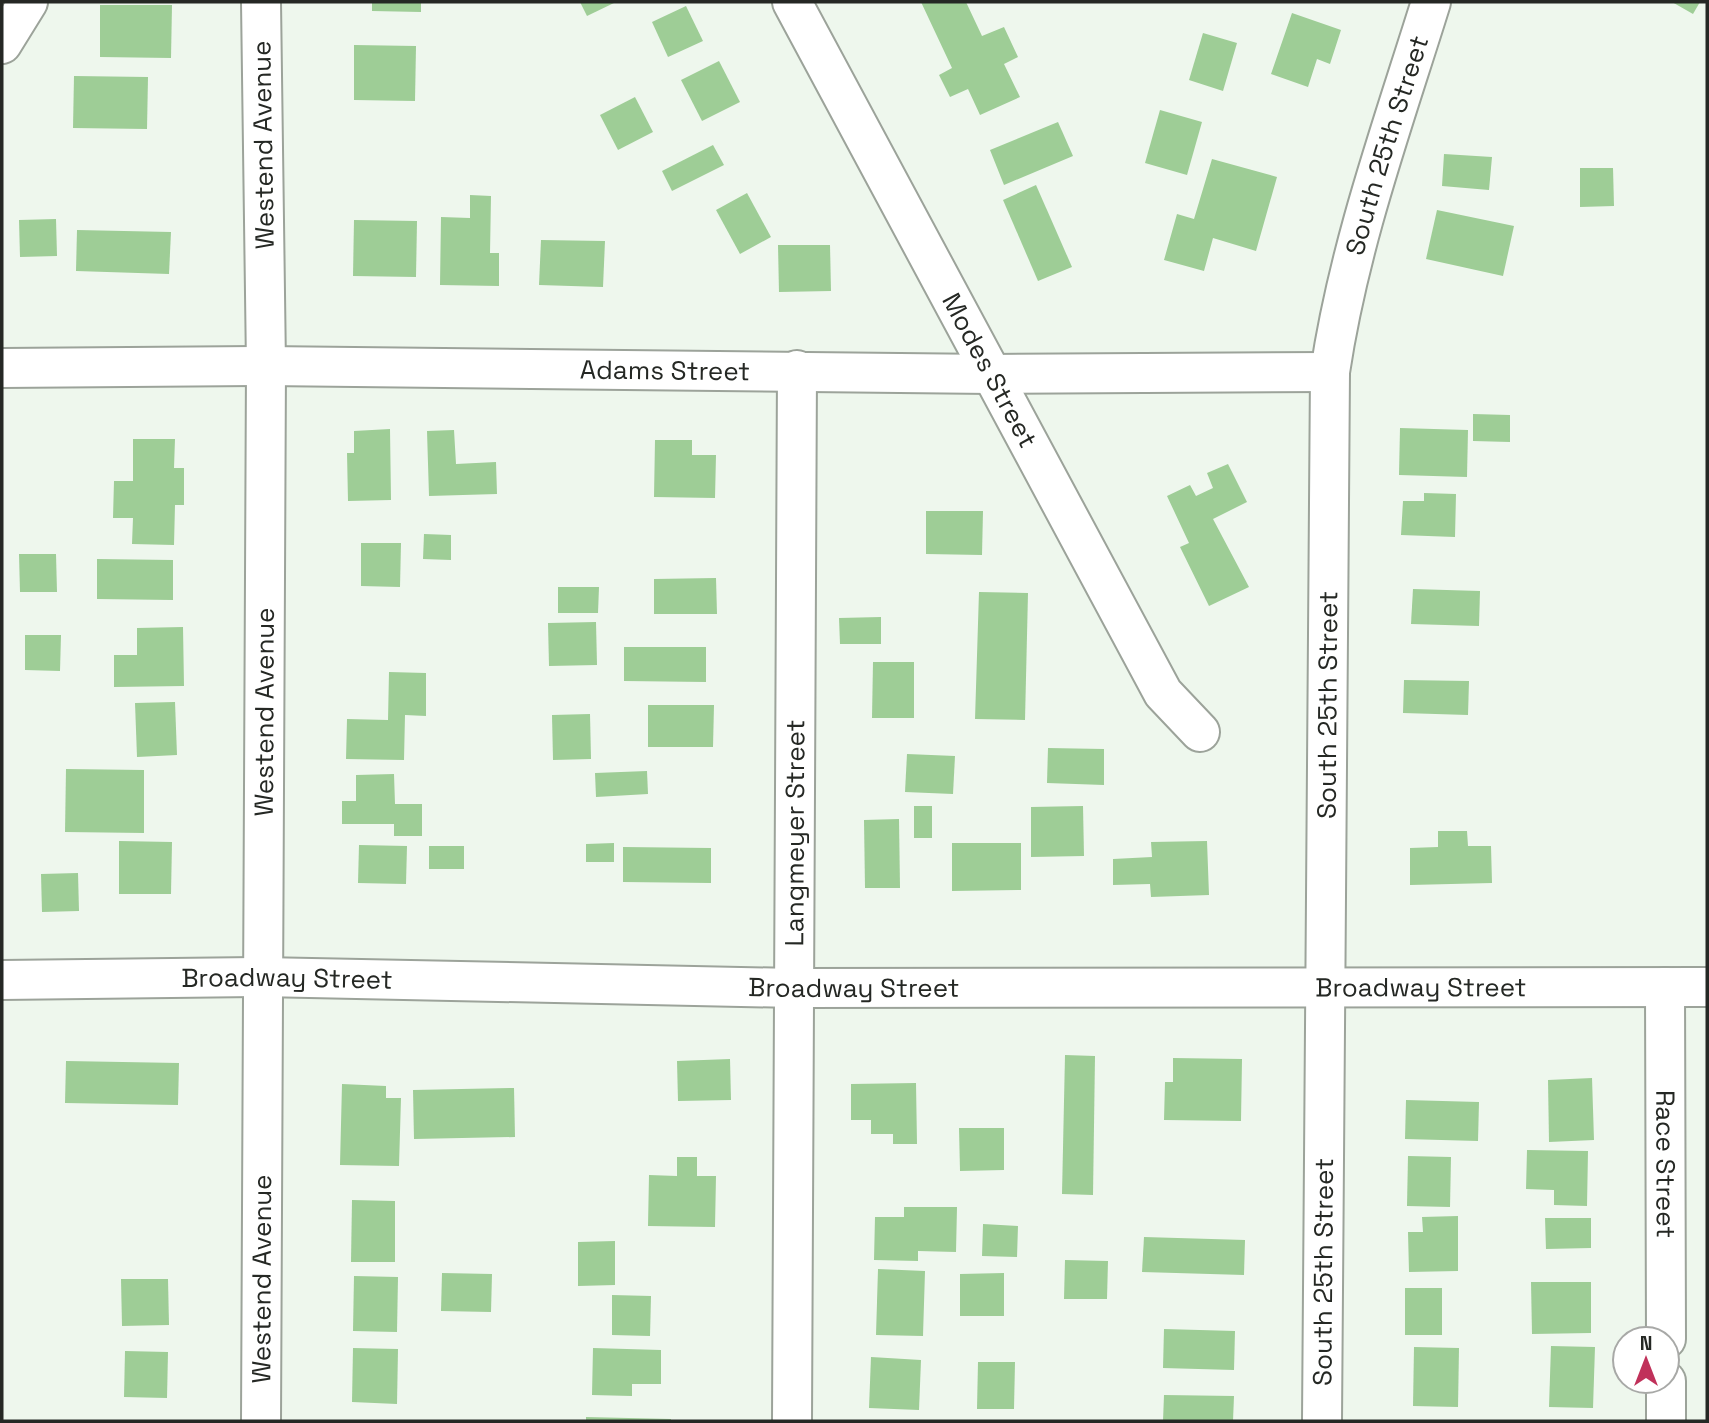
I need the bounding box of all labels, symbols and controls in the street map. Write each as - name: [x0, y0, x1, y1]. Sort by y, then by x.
- street label: South 25th Street: [1338, 31, 1436, 259]
- street label: Westend Avenue: [244, 40, 282, 250]
- street label: Modes Street: [934, 287, 1045, 453]
- street label: Adams Street: [580, 352, 750, 388]
- street label: South 25th Street: [1310, 591, 1345, 819]
- street label: Westend Avenue: [247, 607, 282, 817]
- street label: Langmeyer Street: [777, 719, 812, 947]
- street label: Broadway Street: [181, 960, 393, 997]
- street label: Broadway Street: [748, 970, 960, 1005]
- street label: Broadway Street: [1315, 970, 1527, 1004]
- street label: Race Street: [1648, 1090, 1683, 1238]
- street label: South 25th Street: [1305, 1158, 1341, 1386]
- street label: Westend Avenue: [244, 1174, 279, 1384]
- north arrow: [1611, 1325, 1681, 1395]
- text: N: [1640, 1331, 1652, 1356]

